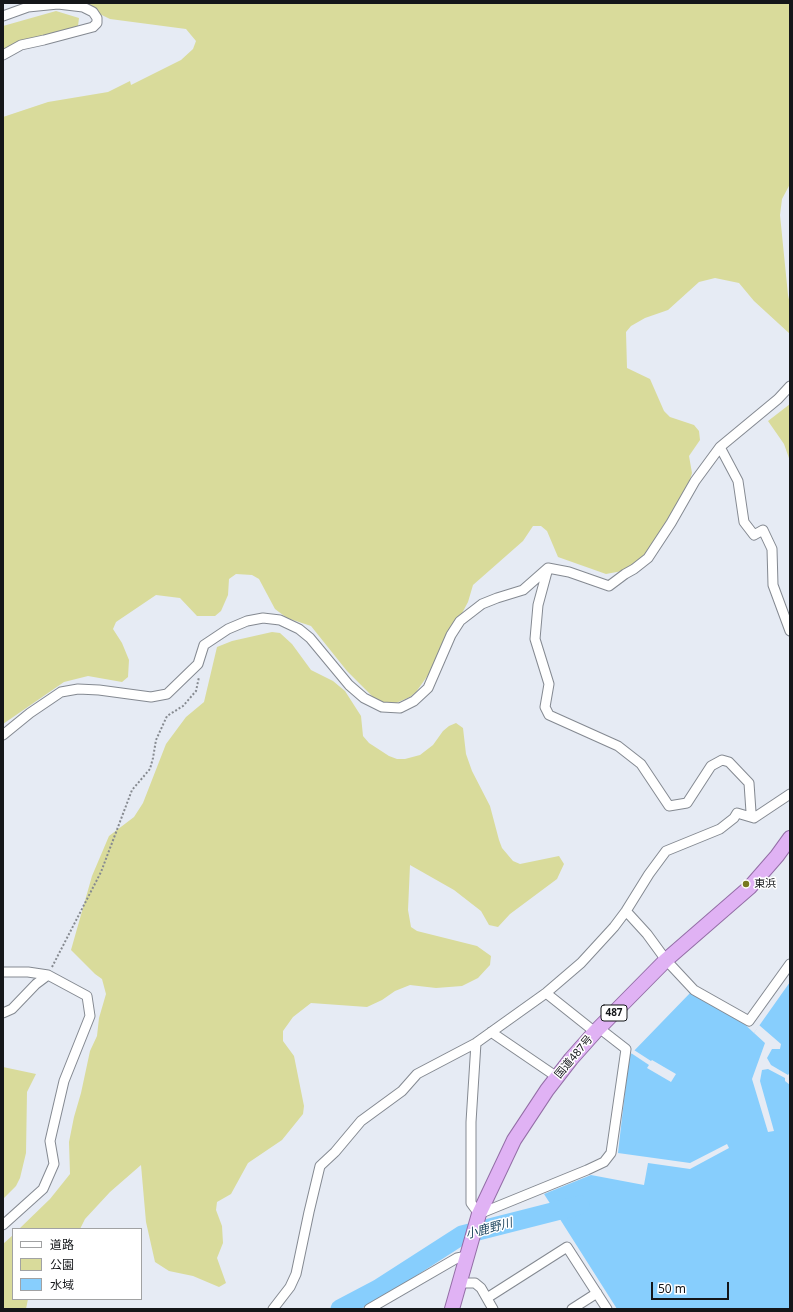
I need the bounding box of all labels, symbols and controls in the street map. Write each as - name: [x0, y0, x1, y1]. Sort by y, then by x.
- place label: 東浜: [754, 877, 776, 891]
- marker: 東浜: [741, 879, 751, 889]
- road number: 487: [601, 1005, 627, 1021]
- street label: 国道487号: [552, 1033, 596, 1081]
- water label: 小鹿野川: [464, 1216, 514, 1242]
- legend: [12, 1228, 142, 1300]
- text: 道路: [50, 1236, 74, 1253]
- text: 公園: [50, 1256, 74, 1273]
- scale bar: [653, 1274, 731, 1300]
- text: 水域: [50, 1276, 74, 1293]
- text: 50 m: [658, 1280, 686, 1297]

